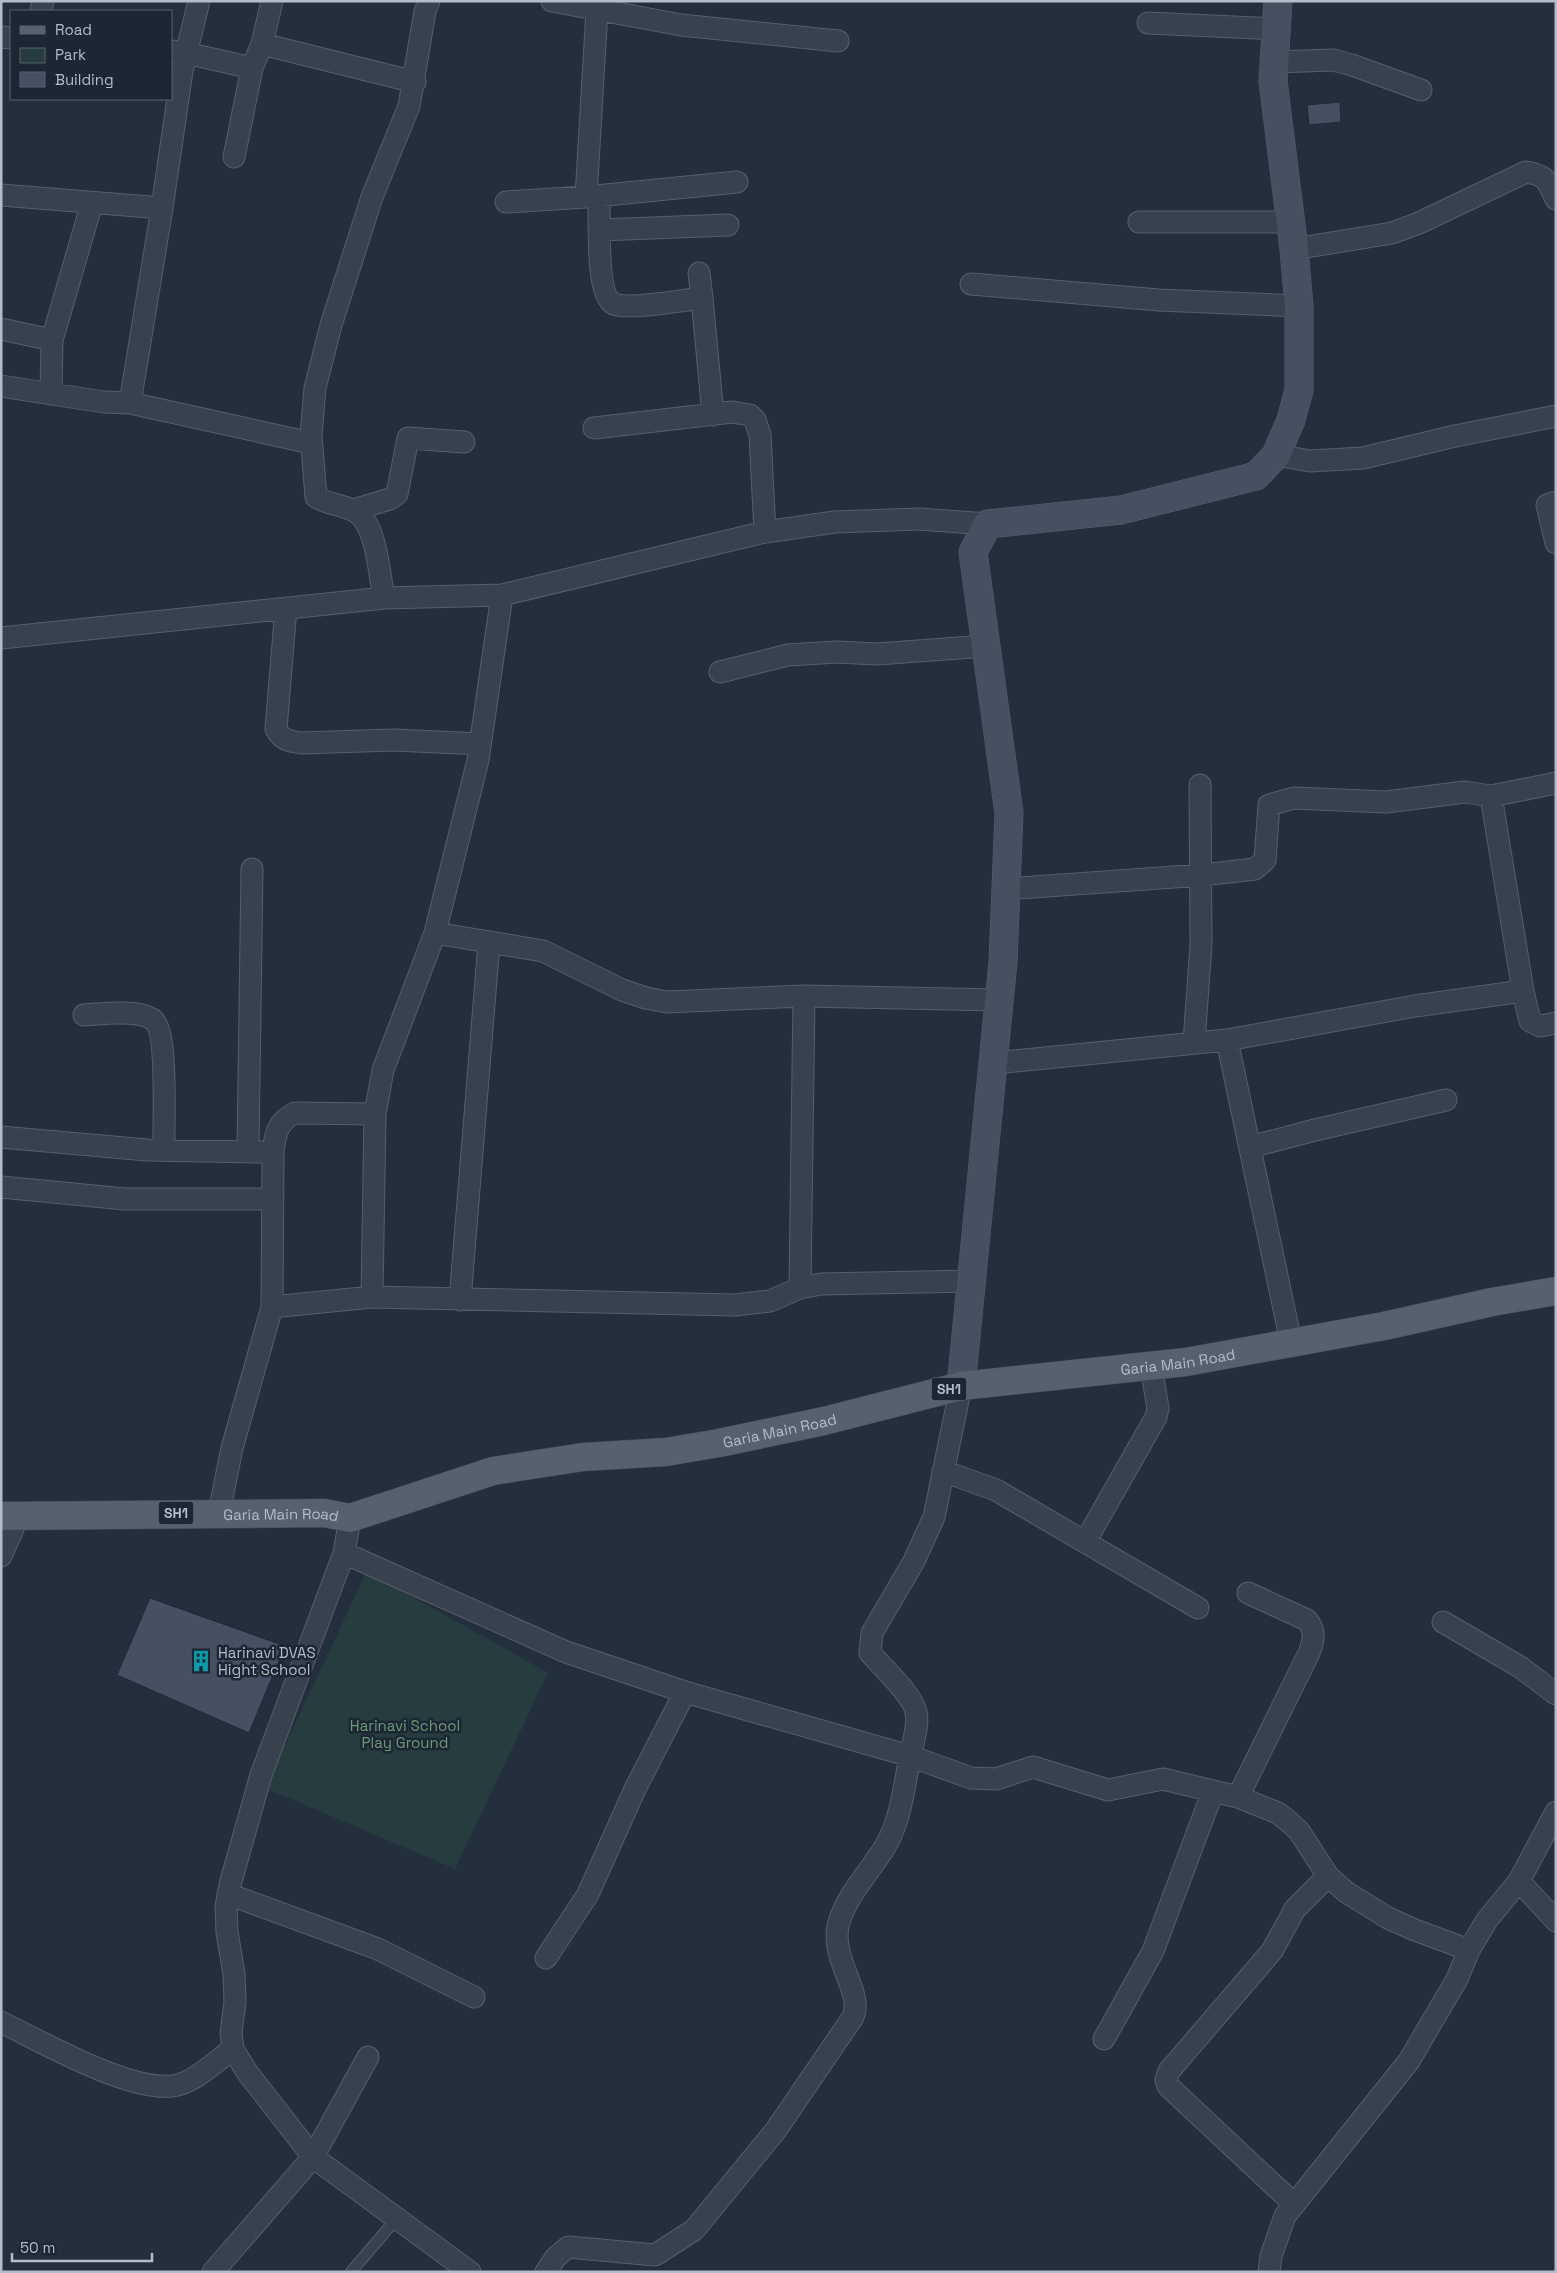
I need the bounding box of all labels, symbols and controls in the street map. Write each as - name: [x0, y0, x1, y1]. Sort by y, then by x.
- legend: [10, 10, 172, 100]
- text: Road: [55, 20, 92, 39]
- text: Park: [55, 45, 86, 64]
- text: Building: [55, 70, 114, 89]
- street label: Garia Main Road: [1120, 1344, 1237, 1378]
- road number: SH1: [932, 1378, 966, 1400]
- street label: Garia Main Road: [721, 1409, 838, 1451]
- road number: SH1: [158, 1502, 194, 1525]
- street label: Garia Main Road: [223, 1503, 340, 1525]
- place label: Harinavi DVAS Hight School: [218, 1643, 316, 1679]
- building icon: Harinavi DVAS Hight School: [188, 1648, 214, 1674]
- park label: Harinavi School Play Ground: [350, 1716, 460, 1752]
- scale bar: [12, 2230, 152, 2262]
- text: 50 m: [20, 2238, 55, 2257]

